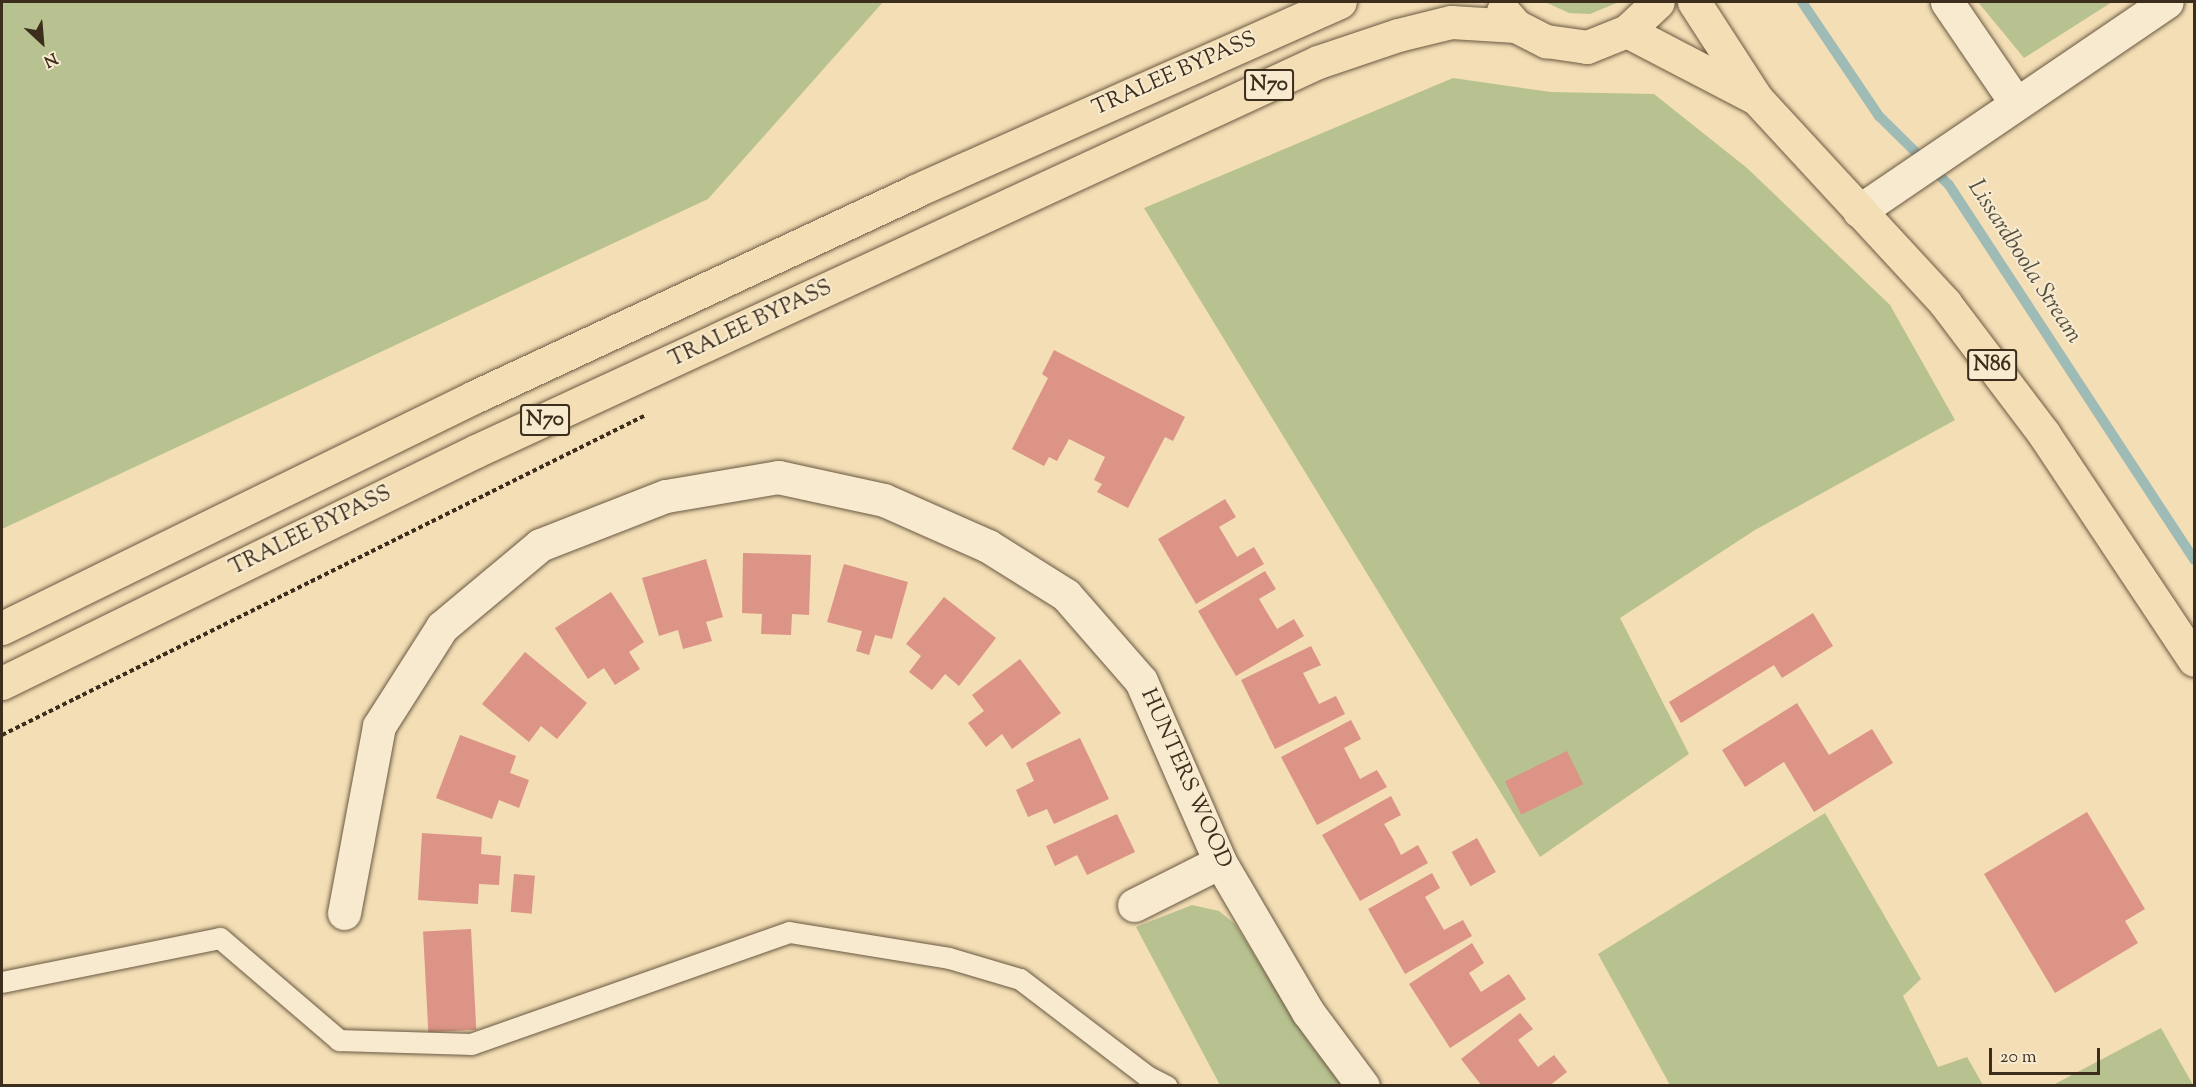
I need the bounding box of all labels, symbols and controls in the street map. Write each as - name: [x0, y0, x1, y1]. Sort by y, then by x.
- north arrow: [12, 12, 72, 72]
- street label: TRALEE BYPASS: [1089, 27, 1261, 123]
- text: N: [39, 45, 61, 72]
- road number: N70: [1244, 67, 1294, 103]
- water label: Lissardboola Stream: [1960, 175, 2088, 349]
- street label: TRALEE BYPASS: [665, 276, 837, 374]
- road number: N86: [1966, 347, 2018, 383]
- road number: N70: [520, 402, 570, 438]
- street label: TRALEE BYPASS: [226, 481, 396, 583]
- street label: HUNTERS WOOD: [1134, 685, 1236, 873]
- scale bar: [1992, 1036, 2103, 1074]
- text: 20 m: [2000, 1045, 2037, 1071]

